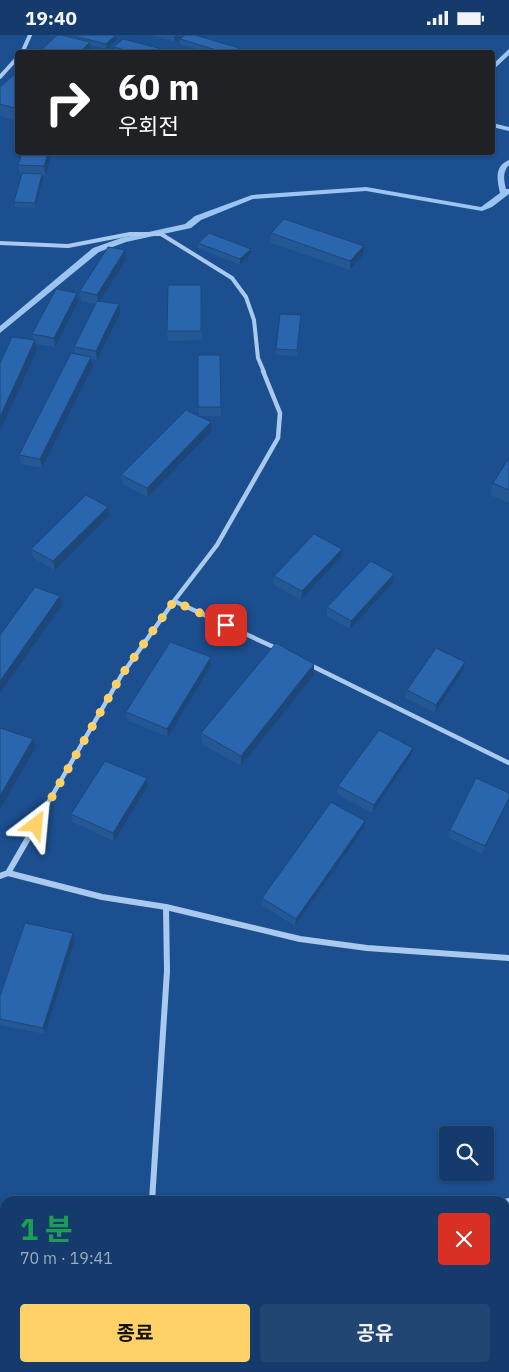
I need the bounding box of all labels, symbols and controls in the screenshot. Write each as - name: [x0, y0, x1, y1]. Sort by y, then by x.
- text: 19:40: [25, 6, 77, 30]
- text: 60 m: [118, 64, 200, 110]
- icon: right: [35, 70, 100, 135]
- text: 우회전: [118, 111, 179, 140]
- pin: [205, 604, 247, 646]
- icon: arrive: [212, 611, 240, 639]
- position arrow: [9, 798, 61, 850]
- map controls: [439, 1126, 494, 1181]
- button: search: [439, 1126, 494, 1181]
- text: 1 분: [20, 1209, 73, 1248]
- button: close: [438, 1213, 490, 1265]
- text: 70 m · 19:41: [20, 1248, 113, 1268]
- button: 종료: [20, 1304, 250, 1362]
- button: 공유: [260, 1304, 490, 1362]

